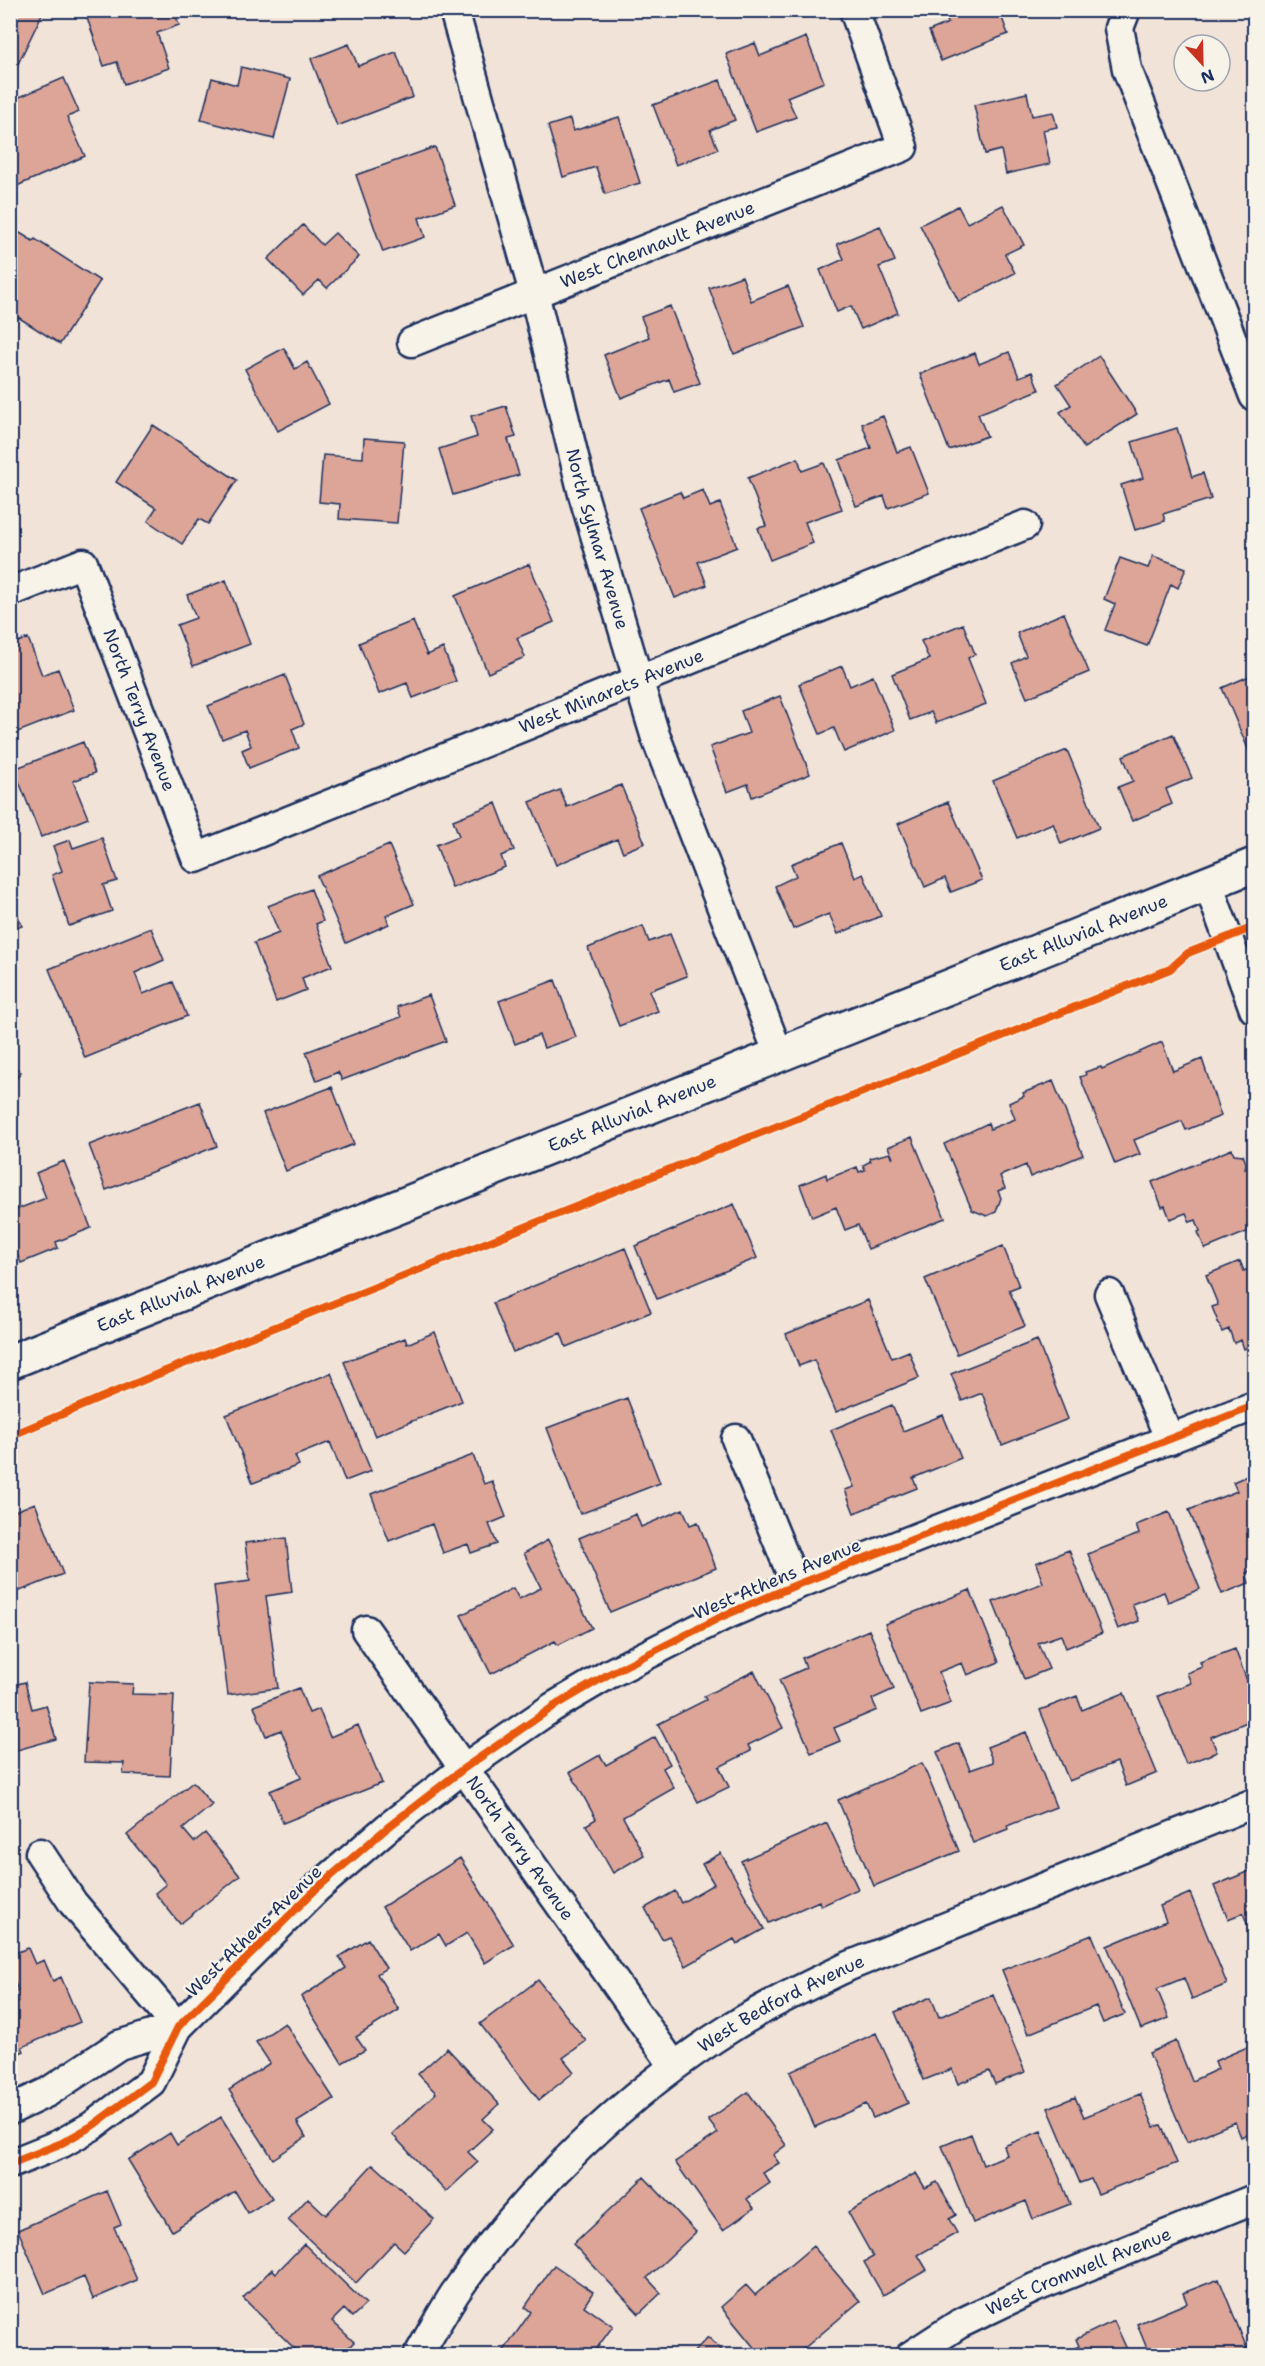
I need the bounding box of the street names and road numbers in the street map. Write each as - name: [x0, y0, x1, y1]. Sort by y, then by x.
- street label: West Chennault Avenue: [557, 195, 758, 294]
- street label: North Sylmar Avenue: [560, 446, 635, 632]
- street label: North Terry Avenue: [97, 625, 181, 795]
- street label: West Minarets Avenue: [515, 643, 707, 739]
- street label: East Alluvial Avenue: [996, 889, 1171, 977]
- street label: East Alluvial Avenue: [545, 1069, 720, 1158]
- street label: East Alluvial Avenue: [93, 1249, 269, 1338]
- street label: West Athens Avenue: [689, 1533, 865, 1625]
- street label: North Terry Avenue: [461, 1771, 579, 1925]
- street label: West Athens Avenue: [181, 1860, 327, 2002]
- street label: West Bedford Avenue: [693, 1949, 868, 2058]
- street label: West Cromwell Avenue: [982, 2222, 1175, 2321]

